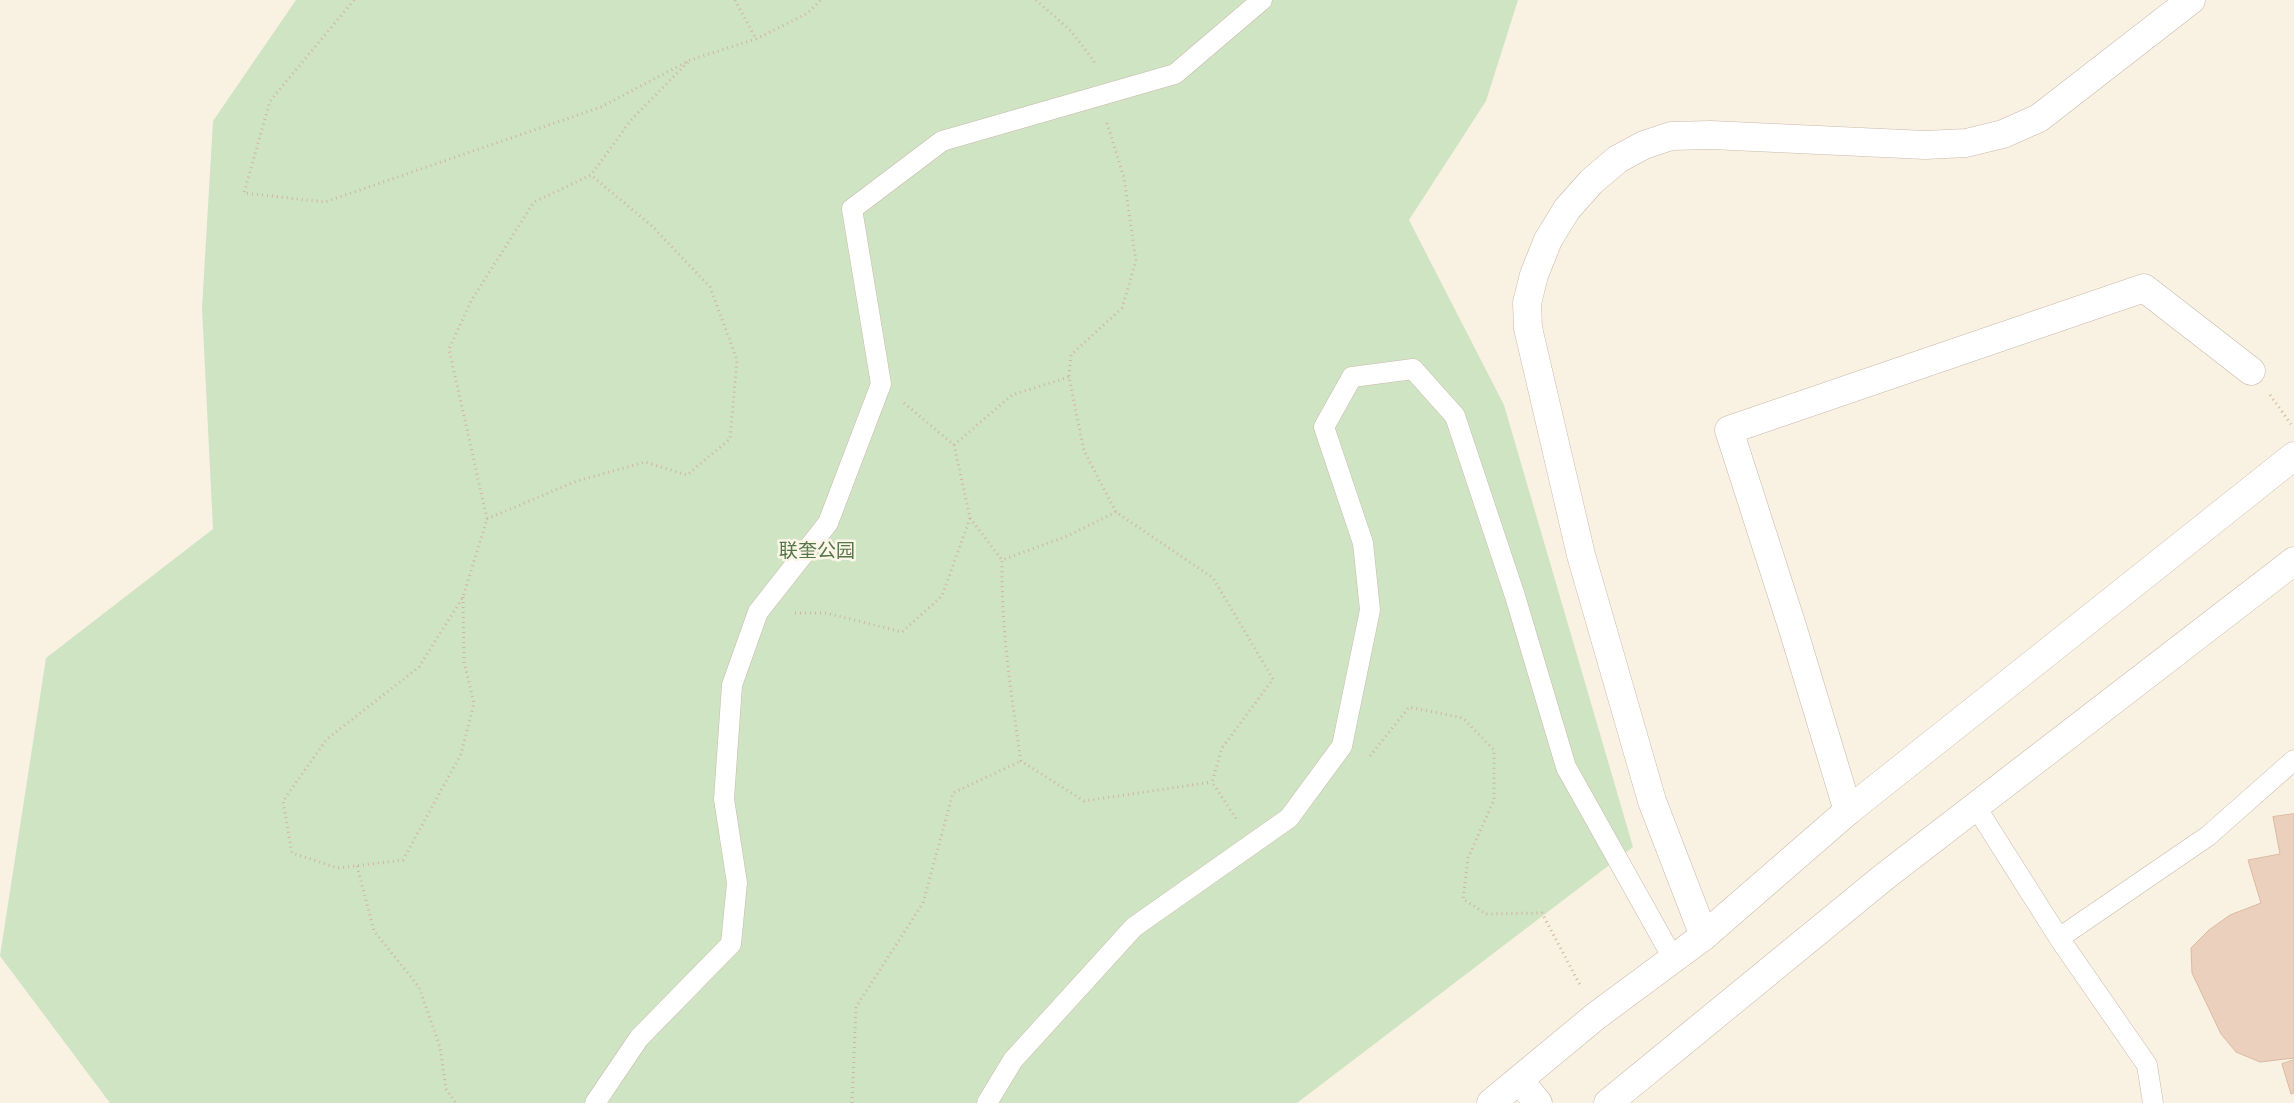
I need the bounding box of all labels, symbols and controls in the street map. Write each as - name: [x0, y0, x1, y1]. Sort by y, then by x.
- park label: 联奎公园: [779, 541, 855, 563]

